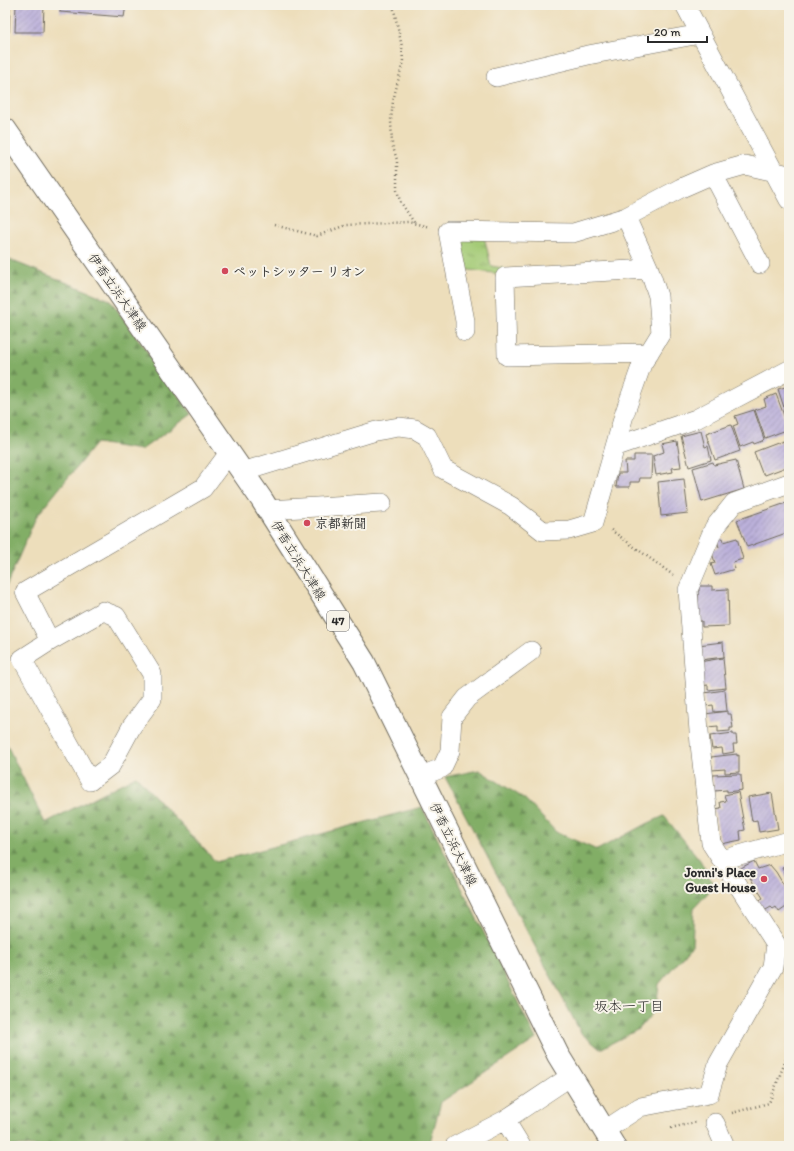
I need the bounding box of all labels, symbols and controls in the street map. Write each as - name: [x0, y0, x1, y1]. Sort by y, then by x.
- scale bar: [648, 18, 707, 44]
- text: 20 m: [654, 25, 681, 39]
- street label: 伊香立浜大津線: [85, 251, 150, 335]
- place label: ペットシッター リオン: [233, 264, 366, 279]
- marker: ペットシッター リオン: [220, 266, 230, 276]
- place label: 京都新聞: [315, 516, 367, 531]
- street label: 伊香立浜大津線: [268, 518, 330, 604]
- marker: 京都新聞: [302, 518, 312, 528]
- road number: 47: [327, 611, 349, 631]
- street label: 伊香立浜大津線: [427, 800, 481, 889]
- place label: Jonni's Place Guest House: [683, 865, 756, 895]
- marker: Jonni's Place Guest House: [759, 874, 769, 884]
- district label: 坂本一丁目: [594, 998, 664, 1015]

